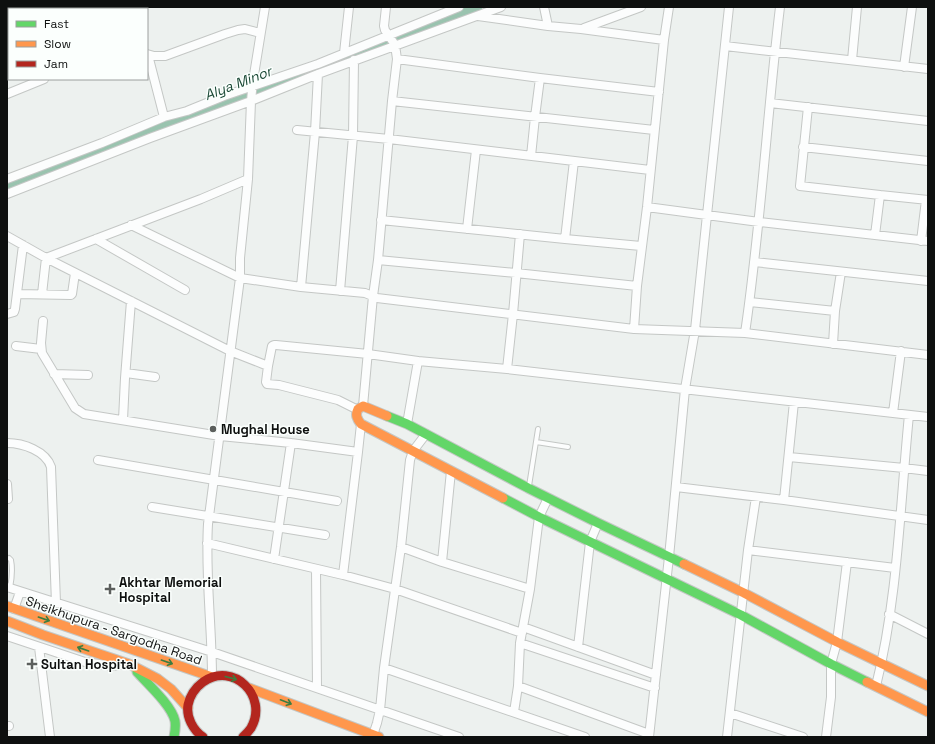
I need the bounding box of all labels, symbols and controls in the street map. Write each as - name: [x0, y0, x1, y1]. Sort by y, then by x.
- legend: [8, 8, 148, 80]
- text: Fast: [44, 16, 69, 32]
- text: Slow: [44, 36, 71, 52]
- text: Jam: [44, 56, 68, 72]
- water label: Alya Minor: [202, 61, 276, 104]
- place label: Mughal House: [221, 421, 310, 438]
- marker: Mughal House: [208, 424, 218, 434]
- place label: Akhtar Memorial Hospital: [119, 574, 222, 606]
- marker: Akhtar Memorial Hospital: [104, 583, 116, 595]
- street label: Sheikhupura - Sargodha Road: [23, 592, 204, 669]
- one-way arrow: [37, 616, 50, 623]
- one-way arrow: [78, 644, 90, 652]
- place label: Sultan Hospital: [41, 656, 137, 673]
- marker: Sultan Hospital: [26, 658, 38, 670]
- one-way arrow: [160, 658, 172, 666]
- one-way arrow: [225, 674, 238, 682]
- one-way arrow: [279, 699, 291, 707]

